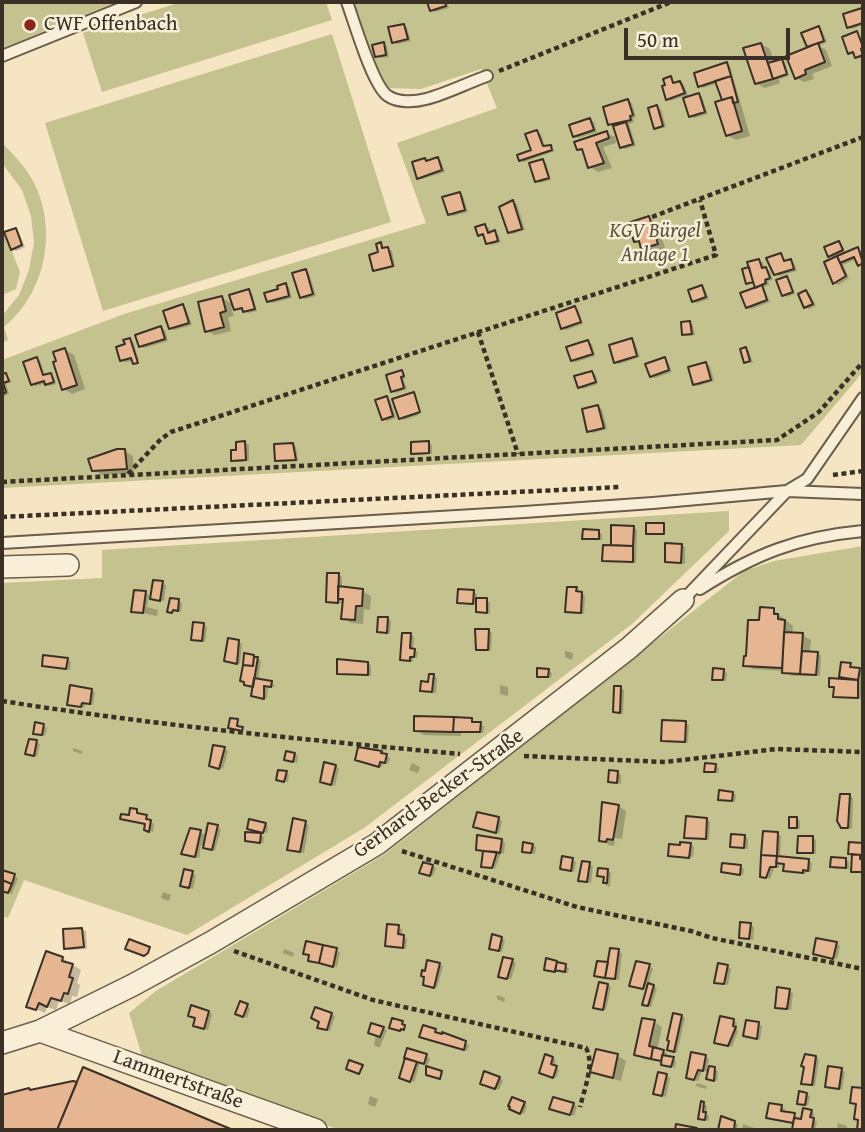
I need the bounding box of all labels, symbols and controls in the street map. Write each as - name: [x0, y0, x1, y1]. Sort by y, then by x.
- place label: CWF Offenbach: [44, 12, 178, 38]
- scale bar: [627, 14, 793, 58]
- marker: CWF Offenbach: [22, 17, 38, 33]
- text: 50 m: [637, 24, 679, 55]
- park label: KGV Bürgel Anlage 1: [609, 219, 701, 269]
- street label: Gerhard-Becker-Straße: [349, 724, 529, 864]
- street label: Lammertstraße: [109, 1045, 247, 1115]

